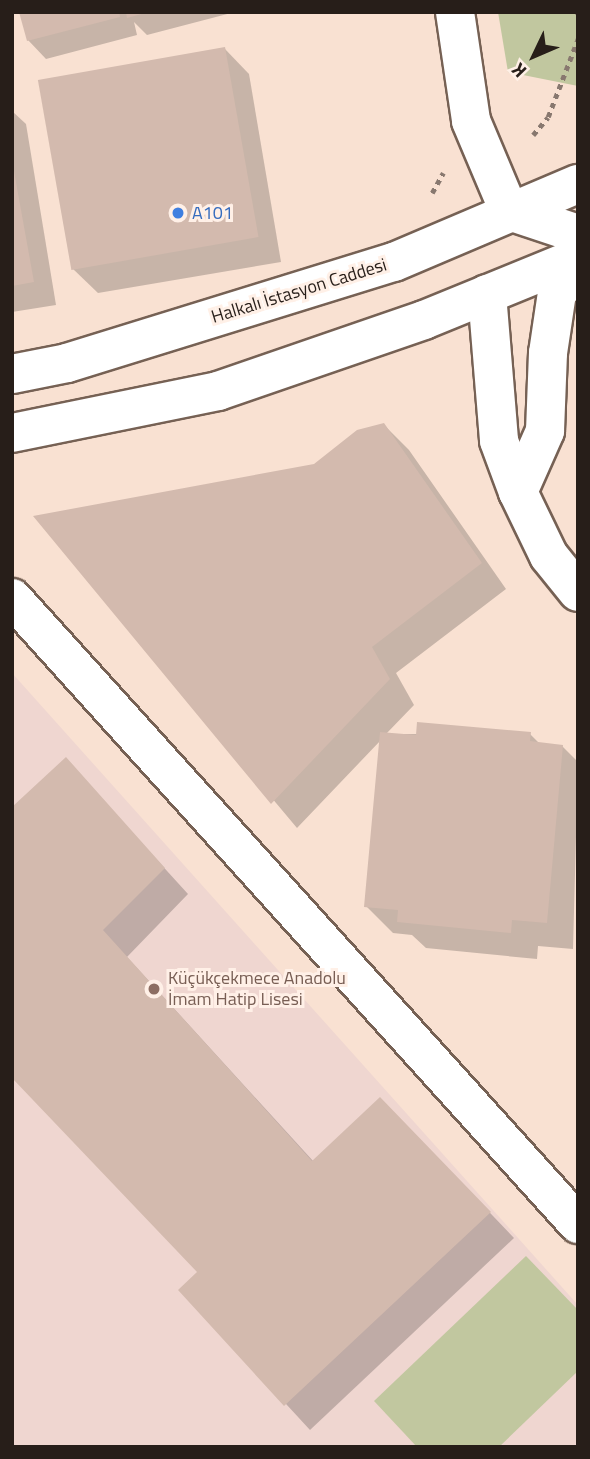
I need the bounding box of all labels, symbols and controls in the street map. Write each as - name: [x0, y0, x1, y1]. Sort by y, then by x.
- north arrow: [499, 21, 569, 91]
- text: K: [504, 57, 533, 85]
- place label: A101: [192, 202, 233, 224]
- marker: A101: [170, 205, 186, 221]
- street label: Halkalı İstasyon Caddesi: [209, 254, 389, 328]
- place label: Küçükçekmece Anadolu İmam Hatip Lisesi: [168, 968, 346, 1010]
- marker: Küçükçekmece Anadolu İmam Hatip Lisesi: [146, 981, 162, 997]

